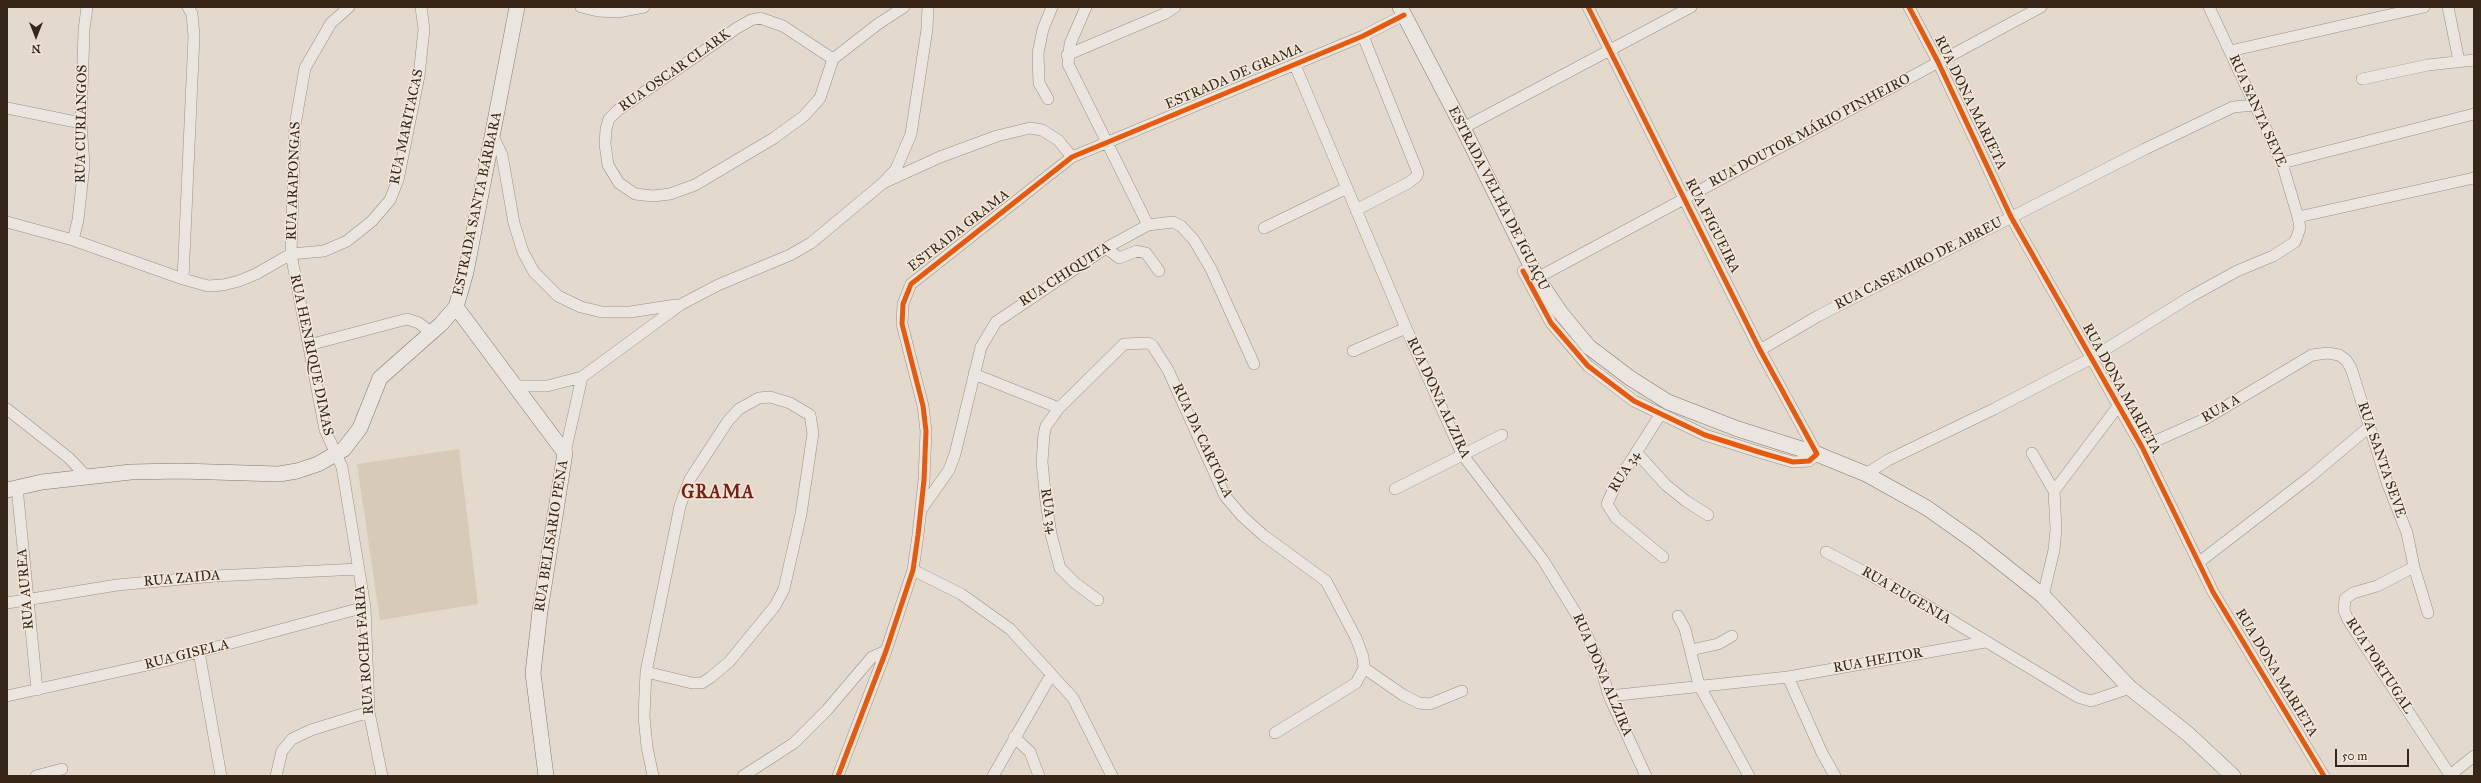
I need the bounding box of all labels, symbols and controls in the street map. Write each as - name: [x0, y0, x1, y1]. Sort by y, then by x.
- north arrow: [16, 16, 56, 56]
- street label: RUA OSCAR CLARK: [616, 26, 734, 116]
- street label: RUA DONA MARIETA: [1930, 33, 2010, 173]
- street label: ESTRADA DE GRAMA: [1163, 40, 1305, 114]
- text: N: [31, 42, 41, 55]
- street label: RUA SANTA SEVE: [2225, 52, 2289, 170]
- street label: RUA CURIANGOS: [73, 64, 91, 184]
- street label: RUA MARITACAS: [387, 68, 427, 186]
- street label: RUA DOUTOR MÁRIO PINHEIRO: [1707, 71, 1913, 191]
- street label: ESTRADA VELHA DE IGUAÇU: [1444, 104, 1552, 294]
- street label: ESTRADA SANTA BÁRBARA: [450, 110, 506, 298]
- street label: RUA ARAPONGAS: [284, 121, 304, 241]
- street label: RUA FIGUEIRA: [1681, 176, 1743, 276]
- street label: ESTRADA GRAMA: [905, 186, 1013, 276]
- street label: RUA CASEMIRO DE ABREU: [1832, 214, 2006, 314]
- street label: RUA CHIQUITA: [1016, 239, 1114, 311]
- street label: RUA HENRIQUE DIMAS: [286, 273, 336, 437]
- street label: RUA DONA MARIETA: [2078, 321, 2164, 457]
- street label: RUA DONA ALZIRA: [1403, 335, 1473, 461]
- street label: RUA DA CARTOLA: [1168, 381, 1236, 501]
- street label: RUA A: [2199, 391, 2243, 427]
- street label: RUA SANTA SEVE: [2353, 400, 2409, 520]
- street label: RUA 34: [1606, 448, 1644, 496]
- street label: RUA BELISARIO PENA: [532, 459, 572, 613]
- district label: GRAMA: [681, 483, 755, 505]
- street label: RUA 34: [1036, 487, 1060, 535]
- street label: RUA AUREA: [14, 548, 38, 630]
- street label: RUA EUGENIA: [1858, 564, 1954, 628]
- street label: RUA ZAIDA: [143, 567, 221, 591]
- street label: RUA ROCHA FARIA: [352, 585, 378, 715]
- street label: RUA DONA MARIETA: [2231, 606, 2321, 740]
- street label: RUA DONA ALZIRA: [1568, 611, 1636, 739]
- street label: RUA PORTUGAL: [2342, 615, 2416, 717]
- street label: RUA GISELA: [143, 636, 231, 674]
- street label: RUA HEITOR: [1832, 645, 1924, 677]
- scale bar: [2337, 741, 2411, 767]
- text: 50 m: [2342, 749, 2367, 763]

